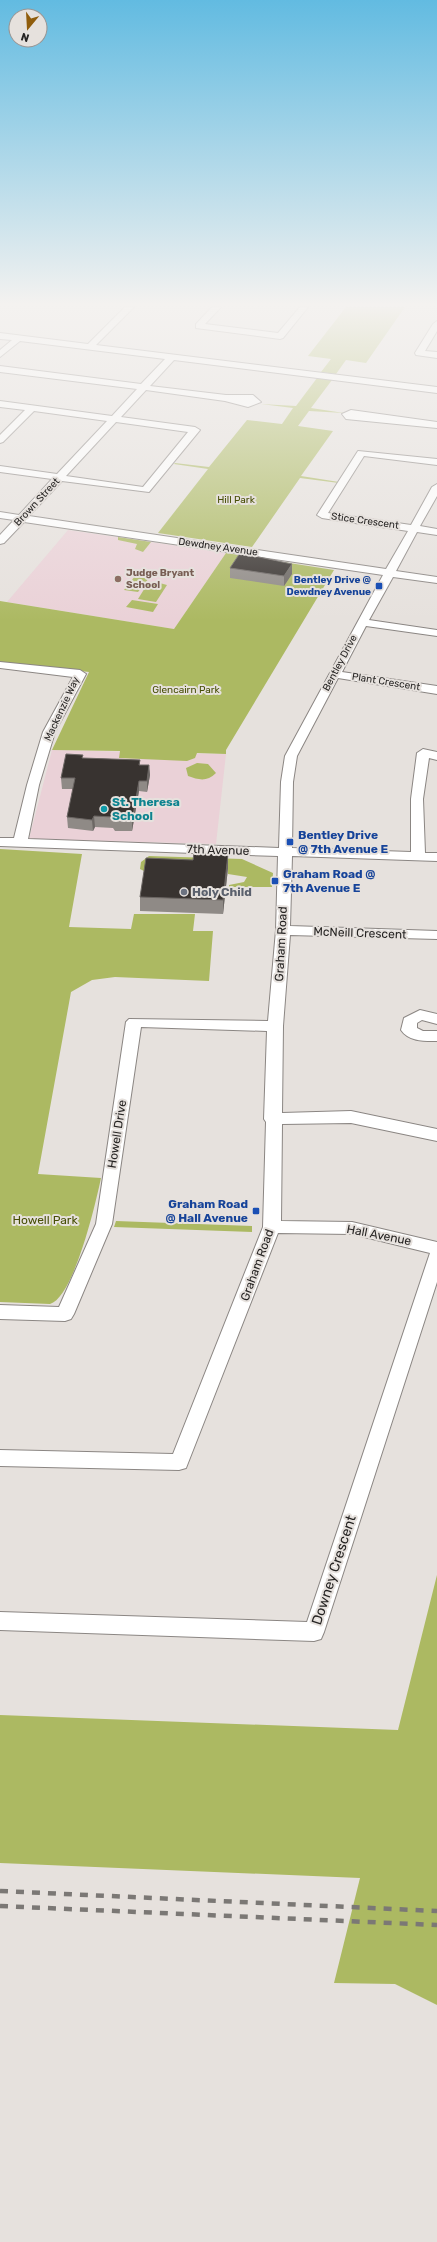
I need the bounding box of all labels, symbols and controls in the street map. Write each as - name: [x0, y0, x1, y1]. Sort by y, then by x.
- north arrow: [8, 8, 48, 48]
- text: N: [19, 30, 31, 44]
- street label: Brown Street: [12, 475, 62, 529]
- park label: Hill Park: [217, 494, 256, 506]
- street label: Stice Crescent: [330, 510, 400, 532]
- street label: Dewdney Avenue: [177, 535, 259, 559]
- place label: Judge Bryant School: [126, 567, 194, 591]
- marker: Judge Bryant School: [113, 574, 123, 584]
- place label: Bentley Drive @ Dewdney Avenue: [287, 574, 372, 598]
- marker: Bentley Drive @ Dewdney Avenue: [374, 581, 384, 591]
- street label: Bentley Drive: [320, 633, 360, 693]
- street label: Plant Crescent: [351, 671, 421, 693]
- street label: Mackenzie Way: [42, 674, 82, 743]
- park label: Glencairn Park: [152, 684, 221, 696]
- place label: St. Theresa School: [112, 795, 180, 823]
- marker: St. Theresa School: [99, 804, 109, 814]
- place label: Bentley Drive @ 7th Avenue E: [298, 828, 388, 856]
- marker: Bentley Drive @ 7th Avenue E: [285, 837, 295, 847]
- street label: 7th Avenue: [186, 842, 250, 858]
- place label: Graham Road @ 7th Avenue E: [283, 867, 375, 895]
- marker: Graham Road @ 7th Avenue E: [270, 876, 280, 886]
- place label: Holy Child: [192, 885, 252, 899]
- marker: Holy Child: [179, 887, 189, 897]
- street label: Graham Road: [272, 906, 290, 982]
- street label: McNeill Crescent: [313, 924, 407, 942]
- street label: Howell Drive: [105, 1098, 129, 1169]
- place label: Graham Road @ Hall Avenue: [165, 1197, 248, 1225]
- marker: Graham Road @ Hall Avenue: [251, 1206, 261, 1216]
- park label: Howell Park: [12, 1213, 78, 1227]
- street label: Hall Avenue: [345, 1222, 413, 1248]
- street label: Graham Road: [238, 1227, 276, 1303]
- street label: Downey Crescent: [308, 1512, 360, 1627]

